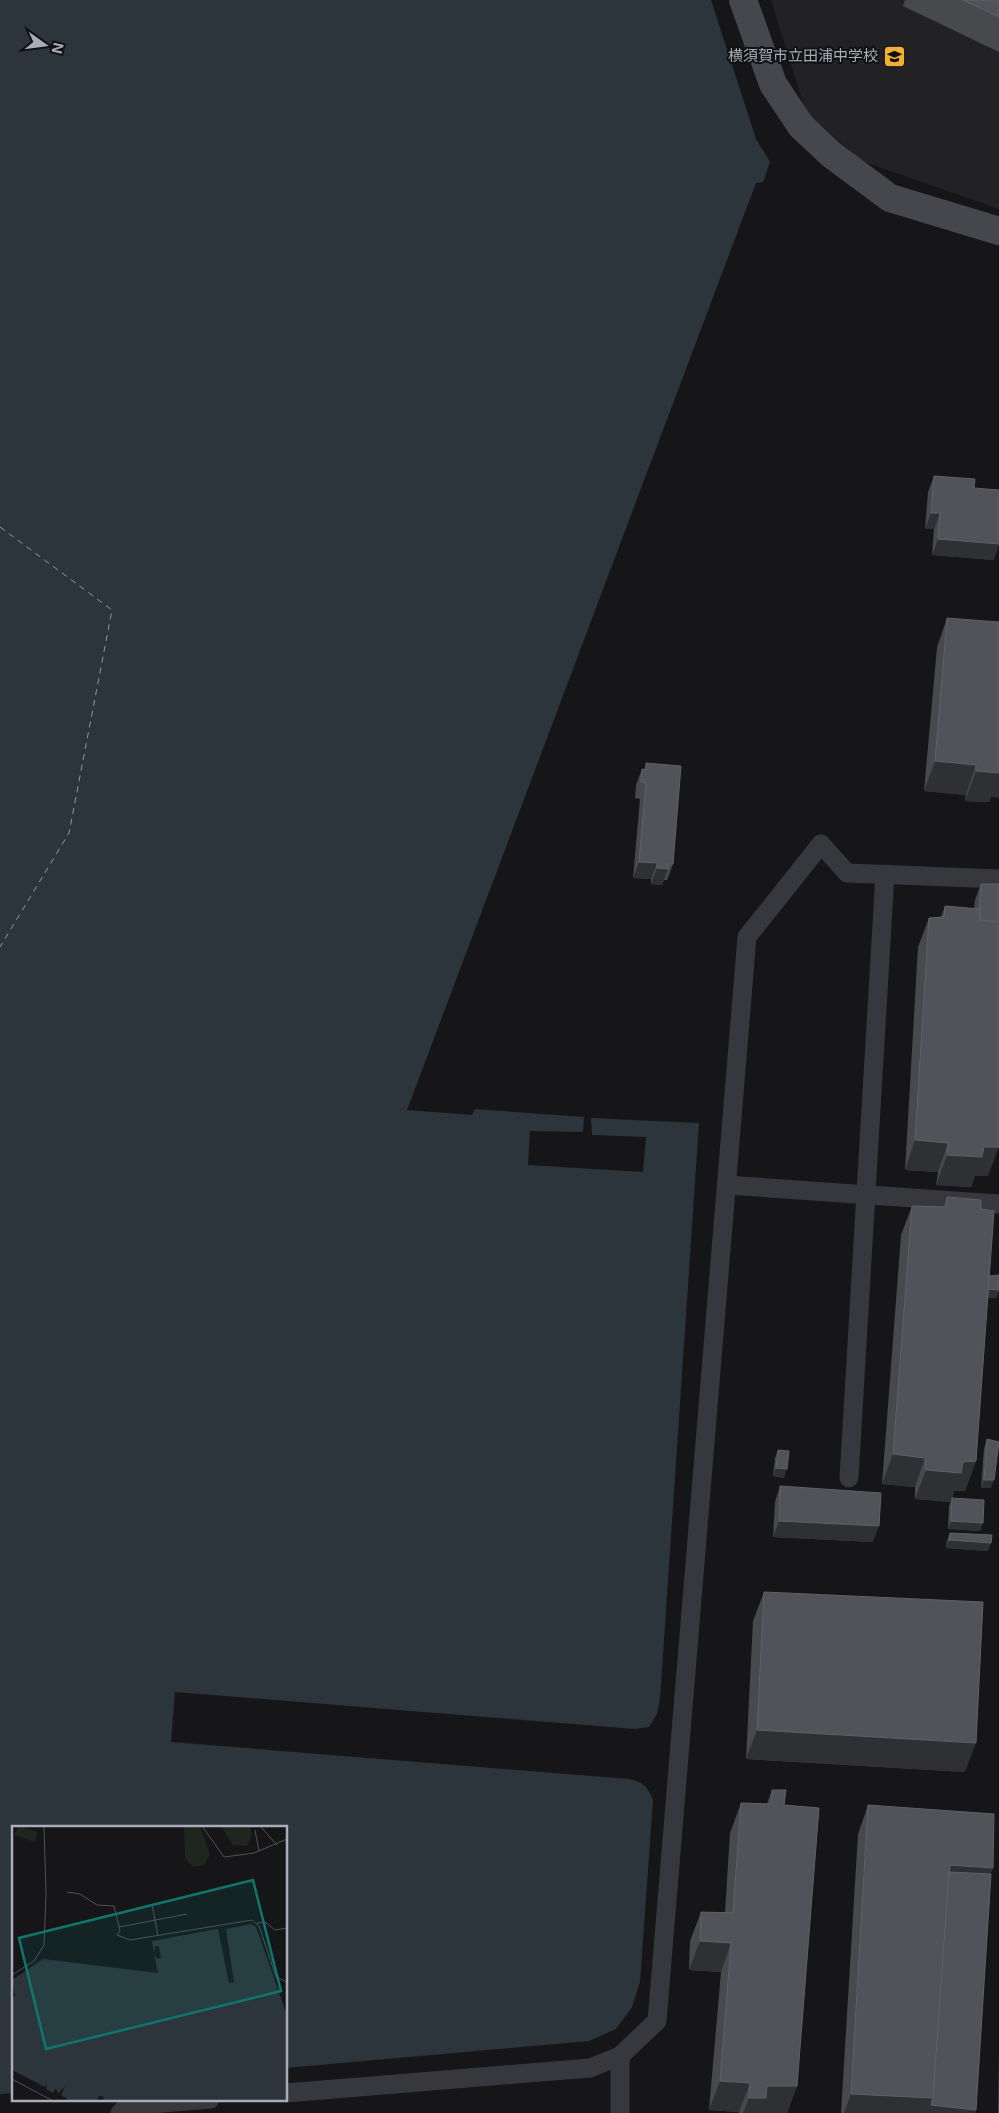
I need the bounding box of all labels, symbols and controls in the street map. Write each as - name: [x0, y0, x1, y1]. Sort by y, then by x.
- north arrow: [20, 20, 70, 70]
- text: N: [49, 41, 68, 55]
- school or university icon: 横須賀市立田浦中学校: [882, 44, 906, 68]
- place label: 横須賀市立田浦中学校: [728, 46, 878, 65]
- inset map: [12, 1826, 288, 2100]

